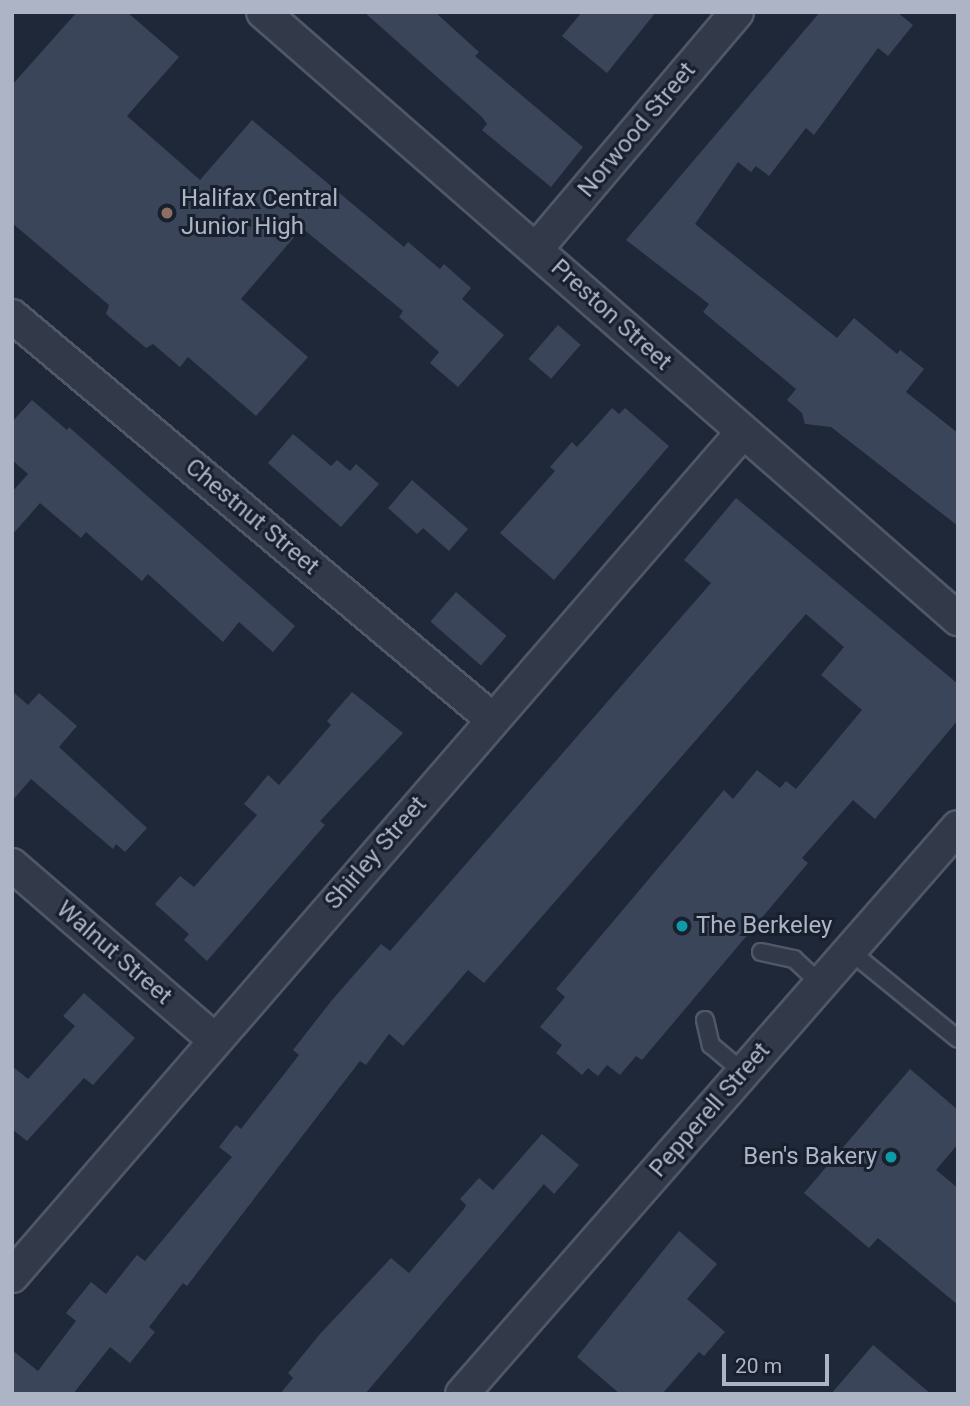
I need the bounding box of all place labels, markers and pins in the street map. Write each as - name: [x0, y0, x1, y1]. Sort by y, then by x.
- place label: Halifax Central Junior High: [181, 185, 338, 241]
- marker: Halifax Central Junior High: [159, 205, 175, 221]
- place label: The Berkeley: [696, 912, 832, 940]
- marker: The Berkeley: [674, 918, 690, 934]
- place label: Ben's Bakery: [743, 1143, 877, 1171]
- marker: Ben's Bakery: [883, 1149, 899, 1165]

